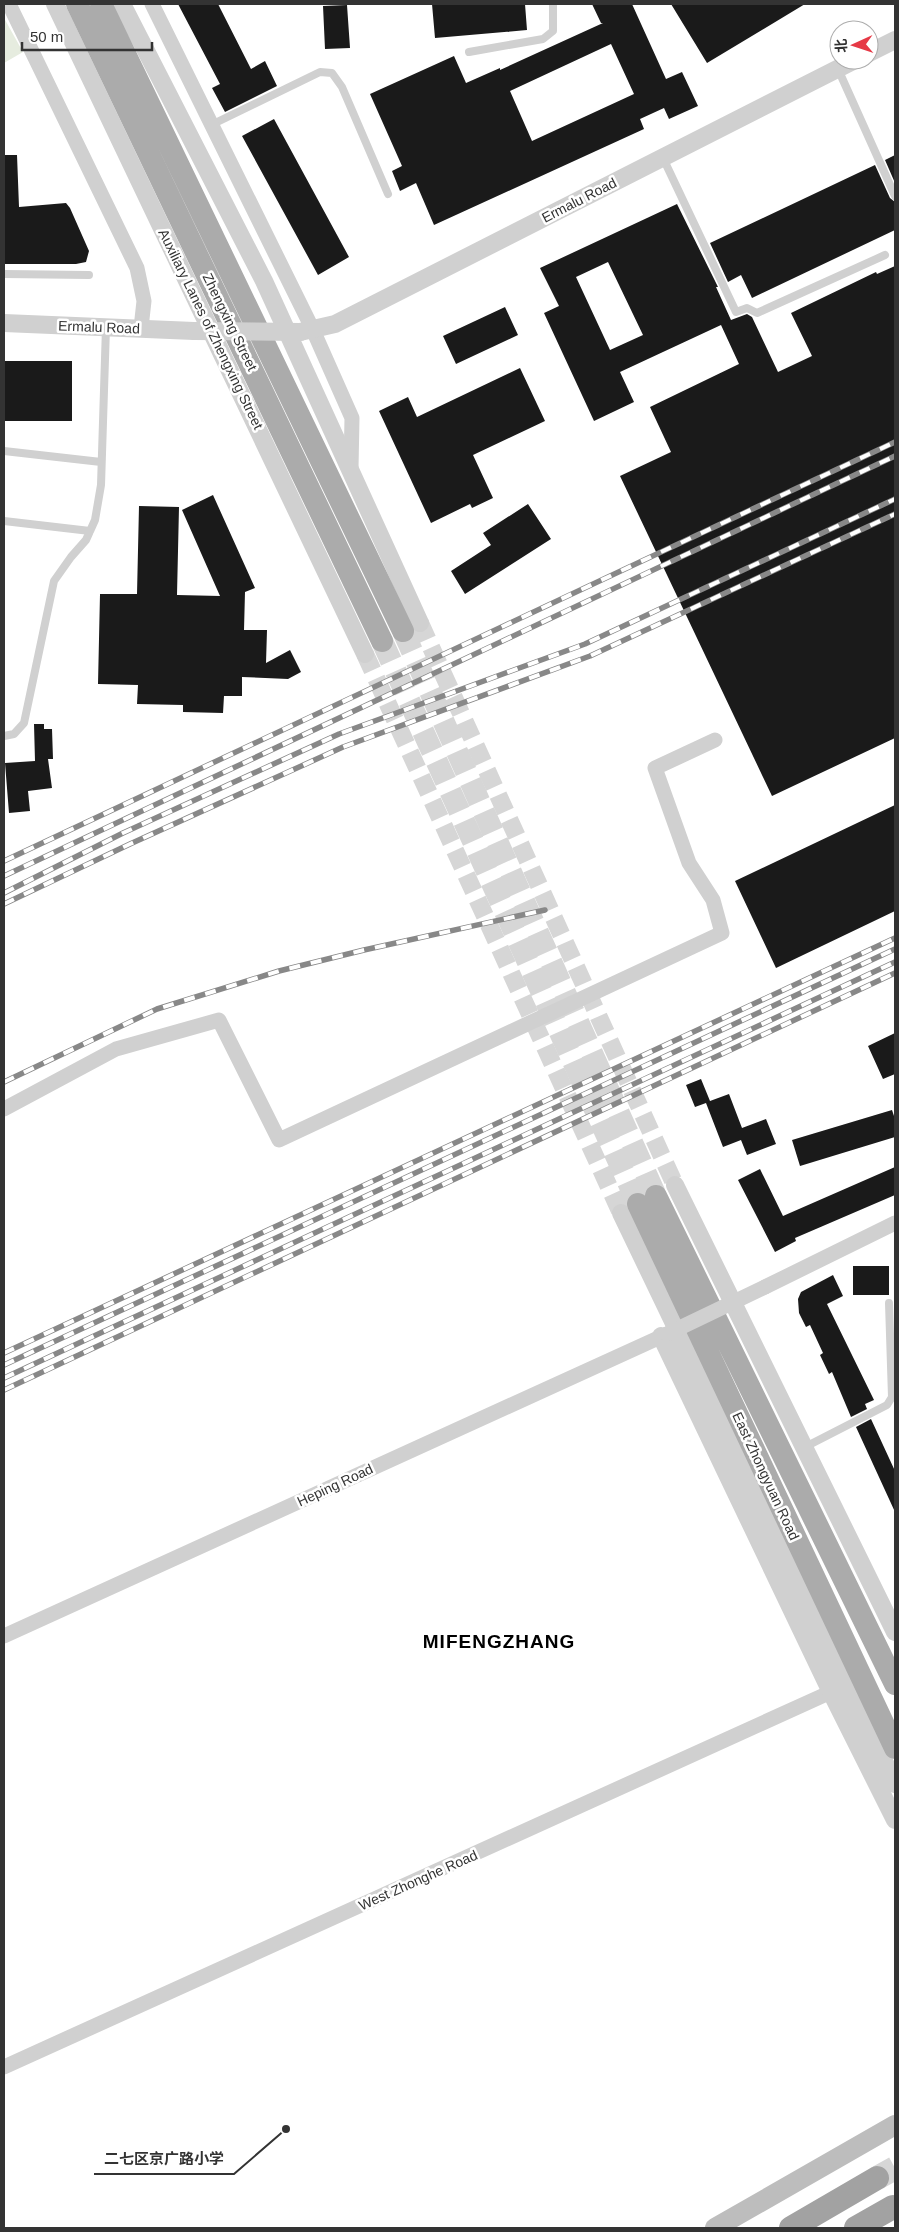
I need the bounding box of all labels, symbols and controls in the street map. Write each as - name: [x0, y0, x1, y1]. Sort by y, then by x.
- scale bar: [22, 20, 152, 52]
- north arrow: [829, 20, 879, 70]
- text: 50 m: [30, 28, 63, 45]
- text: 北: [833, 38, 849, 53]
- street label: Ermalu Road: [539, 174, 619, 226]
- street label: Auxiliary Lanes of Zhengxing Street: [155, 226, 267, 432]
- street label: Zhengxing Street: [199, 271, 261, 374]
- street label: Ermalu Road: [58, 318, 140, 336]
- street label: East Zhongyuan Road: [729, 1409, 803, 1543]
- street label: Heping Road: [295, 1460, 375, 1510]
- district label: MIFENGZHANG: [423, 1631, 575, 1652]
- street label: West Zhonghe Road: [356, 1847, 480, 1913]
- callout: 二七区京广路小学: [94, 2144, 234, 2174]
- text: 二七区京广路小学: [104, 2150, 224, 2167]

